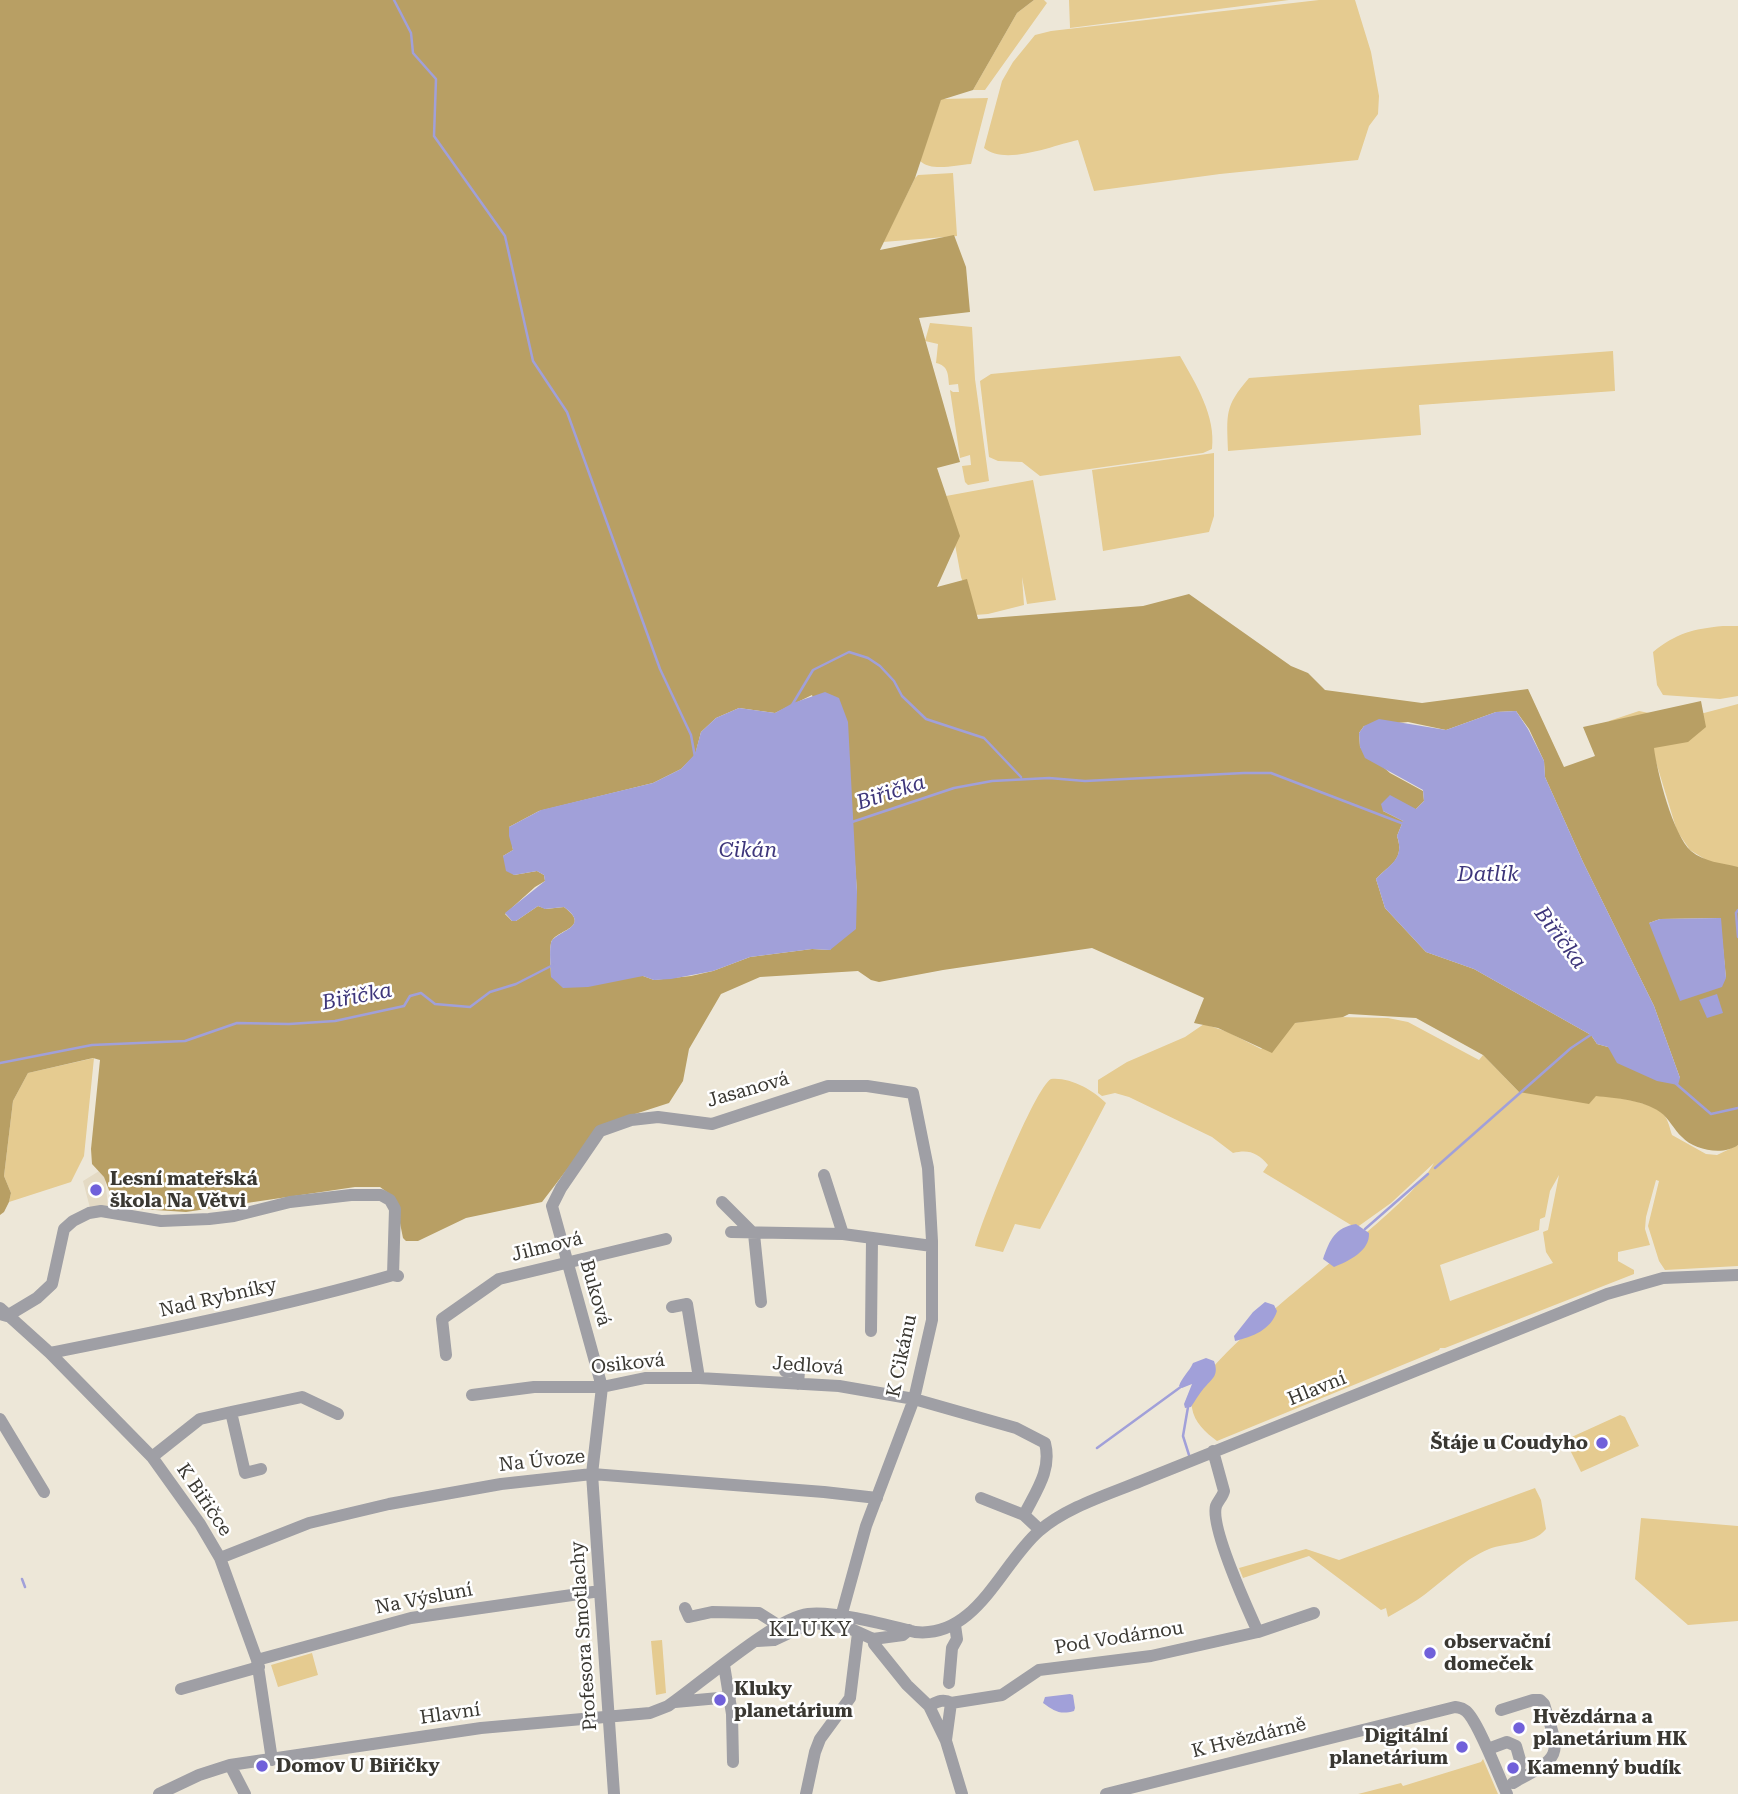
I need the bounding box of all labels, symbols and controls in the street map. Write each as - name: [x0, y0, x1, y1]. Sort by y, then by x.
- water label: Biřička: [853, 770, 929, 816]
- water label: Cikán: [719, 838, 777, 864]
- water label: Datlík: [1457, 862, 1519, 888]
- water label: Biřička: [1529, 902, 1591, 974]
- water label: Biřička: [320, 978, 394, 1016]
- street label: Jasanová: [704, 1067, 792, 1113]
- place label: Lesní mateřská škola Na Větvi: [110, 1168, 258, 1212]
- marker: Lesní mateřská škola Na Větvi: [88, 1182, 104, 1198]
- street label: Jilmová: [509, 1227, 585, 1267]
- street label: Buková: [575, 1257, 615, 1329]
- street label: Nad Rybníky: [157, 1273, 279, 1323]
- street label: K Cikánu: [882, 1312, 922, 1400]
- street label: Osiková: [590, 1349, 666, 1379]
- street label: Jedlová: [772, 1352, 844, 1380]
- street label: Hlavní: [1285, 1367, 1349, 1411]
- place label: Štáje u Coudyho: [1430, 1432, 1588, 1454]
- marker: Štáje u Coudyho: [1594, 1435, 1610, 1451]
- street label: Na Úvoze: [498, 1445, 586, 1477]
- street label: K Biřičce: [171, 1459, 237, 1541]
- street label: Profesora Smotlachy: [566, 1540, 602, 1732]
- street label: Na Výsluní: [373, 1578, 475, 1620]
- district label: KLUKY: [769, 1617, 853, 1643]
- street label: Pod Vodárnou: [1053, 1617, 1185, 1659]
- place label: observační domeček: [1444, 1631, 1551, 1675]
- marker: observační domeček: [1422, 1645, 1438, 1661]
- place label: Kluky planetárium: [734, 1678, 853, 1722]
- marker: Kluky planetárium: [712, 1692, 728, 1708]
- street label: Hlavní: [418, 1698, 482, 1730]
- place label: Hvězdárna a planetárium HK: [1533, 1706, 1687, 1750]
- street label: K Hvězdárně: [1189, 1713, 1309, 1763]
- marker: Hvězdárna a planetárium HK: [1511, 1720, 1527, 1736]
- place label: Digitální planetárium: [1329, 1725, 1448, 1769]
- marker: Digitální planetárium: [1454, 1739, 1470, 1755]
- place label: Domov U Biřičky: [276, 1755, 440, 1777]
- place label: Kamenný budík: [1527, 1757, 1681, 1779]
- marker: Domov U Biřičky: [254, 1758, 270, 1774]
- marker: Kamenný budík: [1505, 1760, 1521, 1776]

